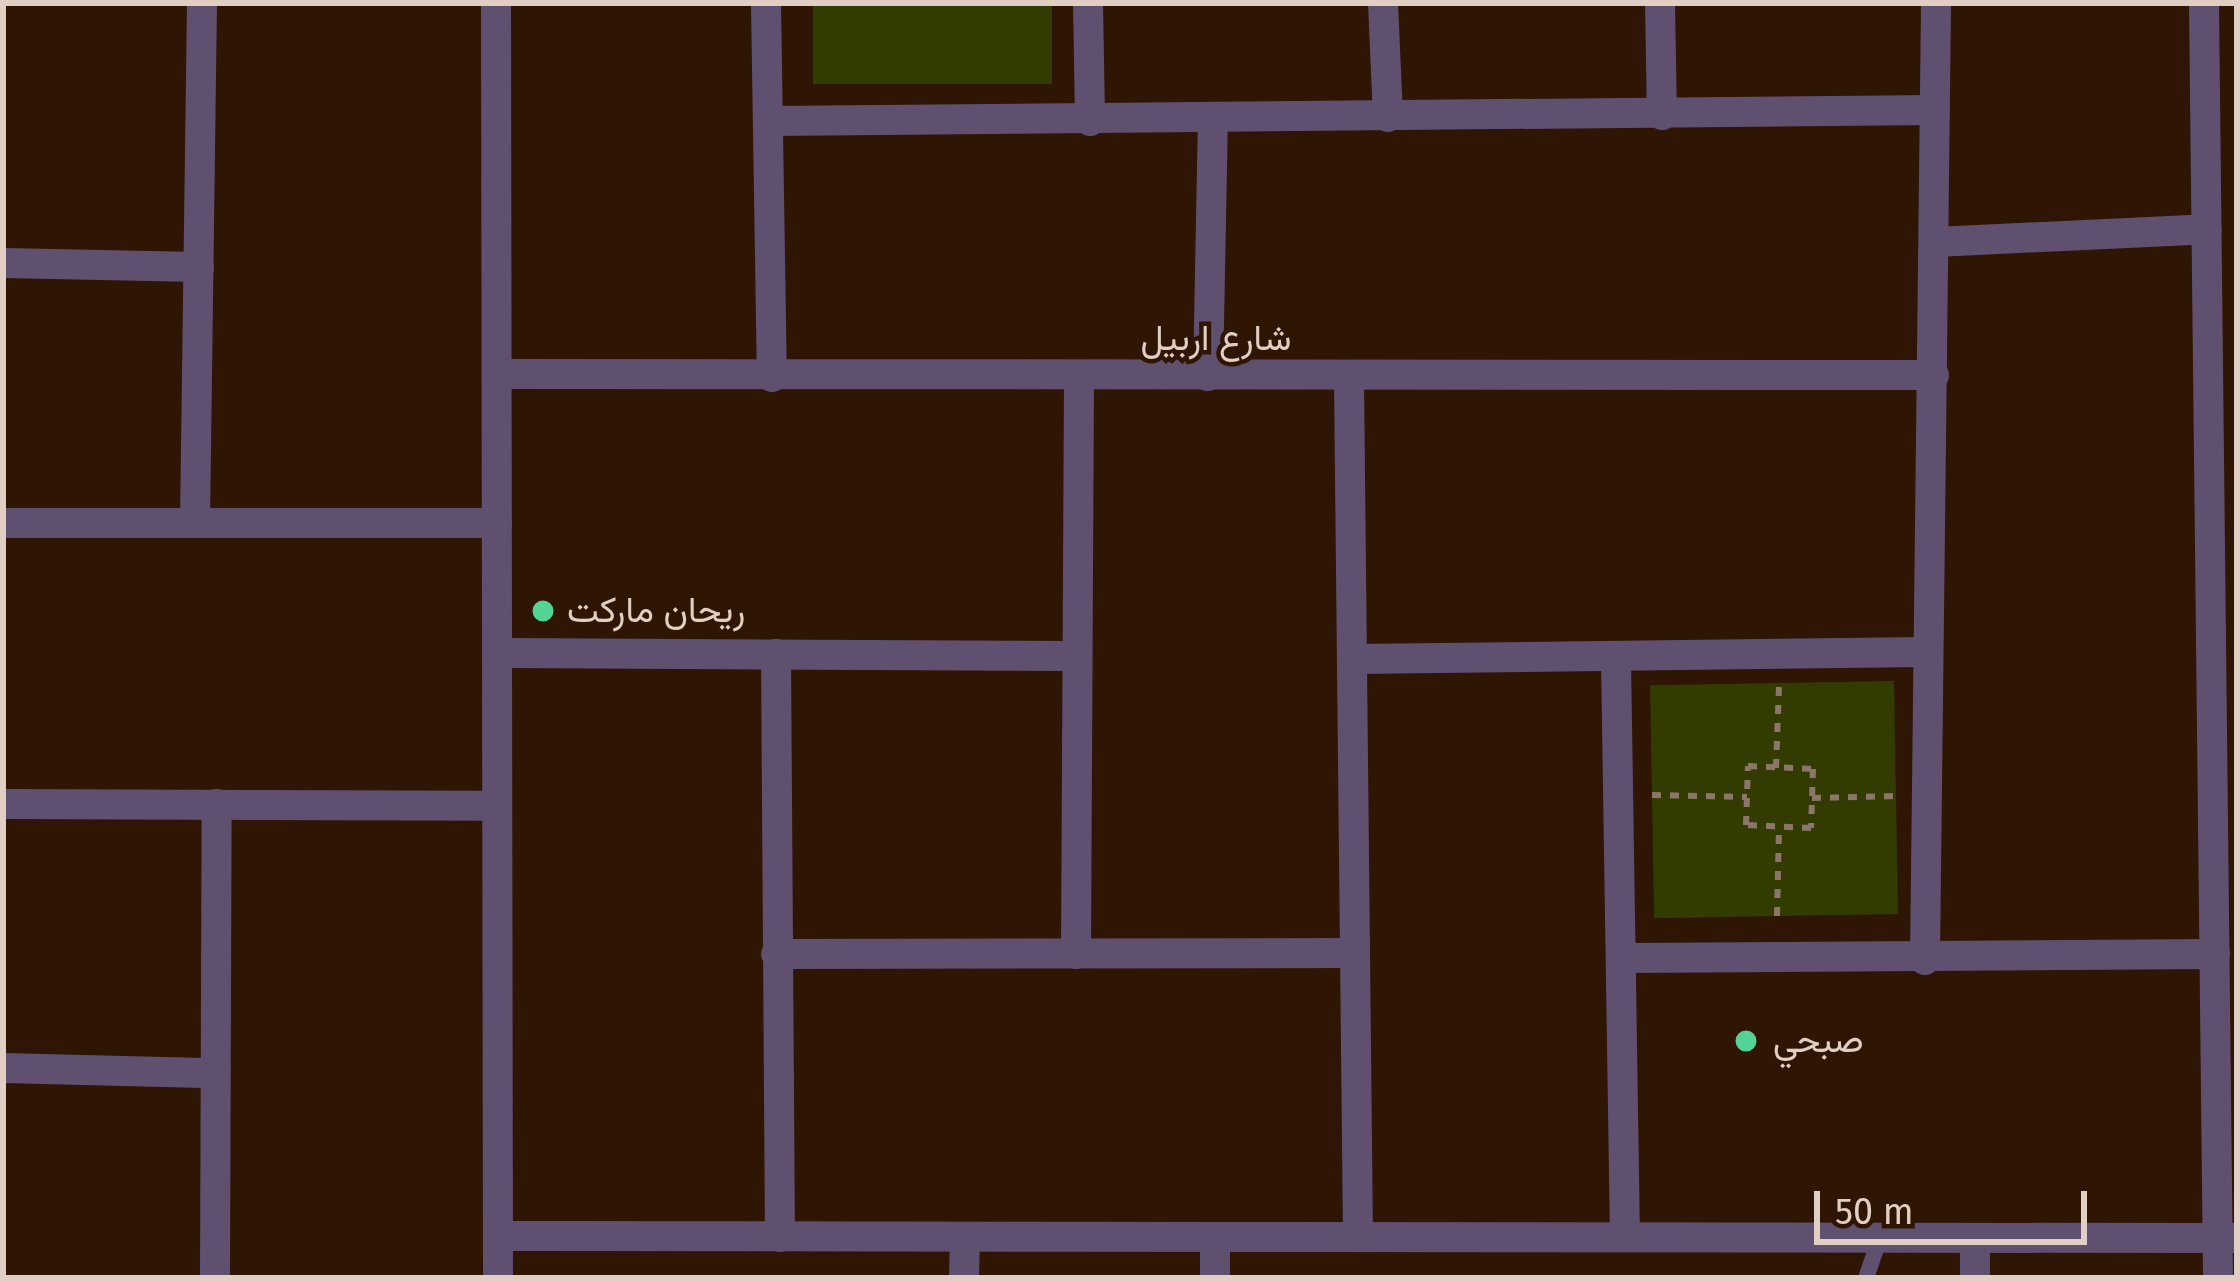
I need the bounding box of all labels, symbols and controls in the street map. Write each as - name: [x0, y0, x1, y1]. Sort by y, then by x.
- street label: شارع اربيل: [1141, 317, 1291, 361]
- place label: ريحان ماركت: [567, 589, 745, 633]
- marker: ريحان ماركت: [530, 598, 556, 624]
- place label: صبحي: [1773, 1019, 1863, 1063]
- marker: صبحي: [1730, 1025, 1762, 1057]
- scale bar: [1820, 1167, 2093, 1241]
- text: 50 m: [1835, 1190, 1914, 1234]

